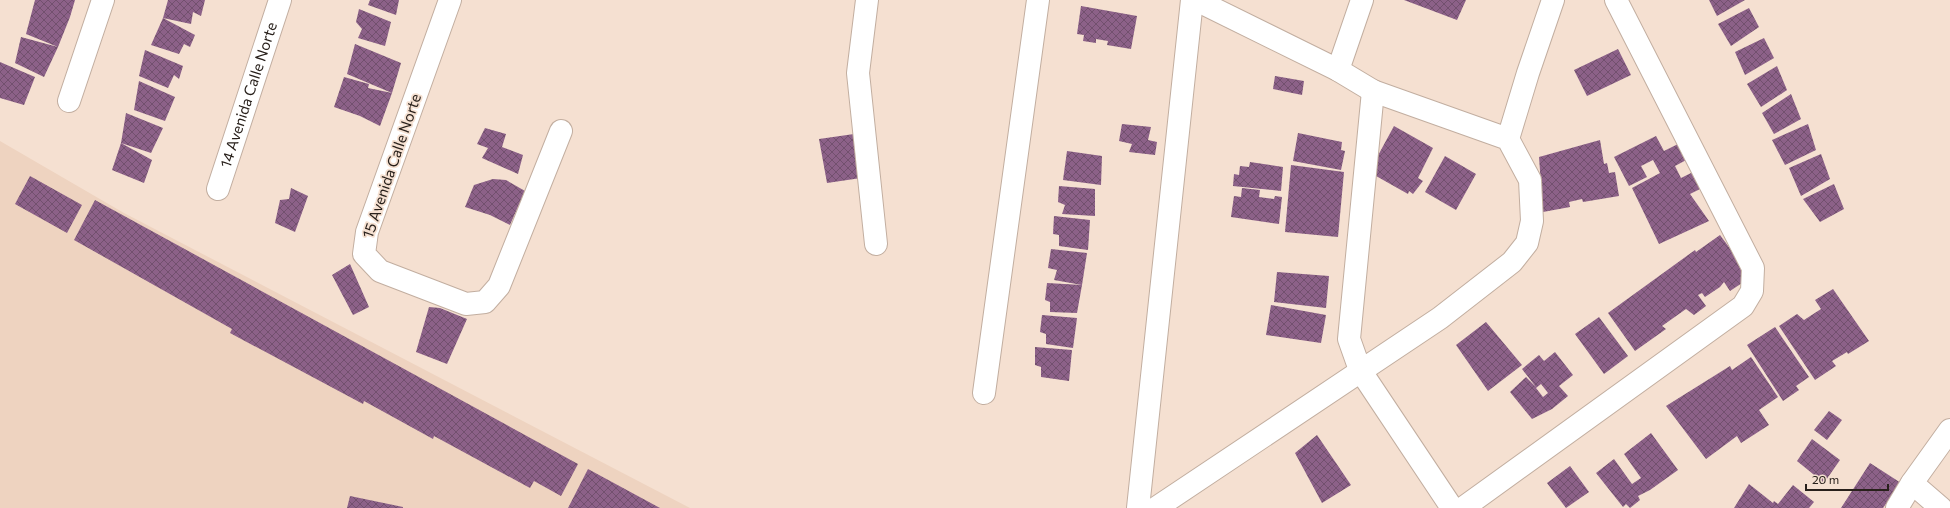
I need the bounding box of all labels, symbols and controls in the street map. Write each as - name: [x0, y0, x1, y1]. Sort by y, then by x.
- street label: 14 Avenida Calle Norte: [216, 19, 280, 170]
- street label: 15 Avenida Calle Norte: [358, 91, 424, 240]
- scale bar: [1806, 466, 1888, 492]
- text: 20 m: [1812, 472, 1839, 486]

